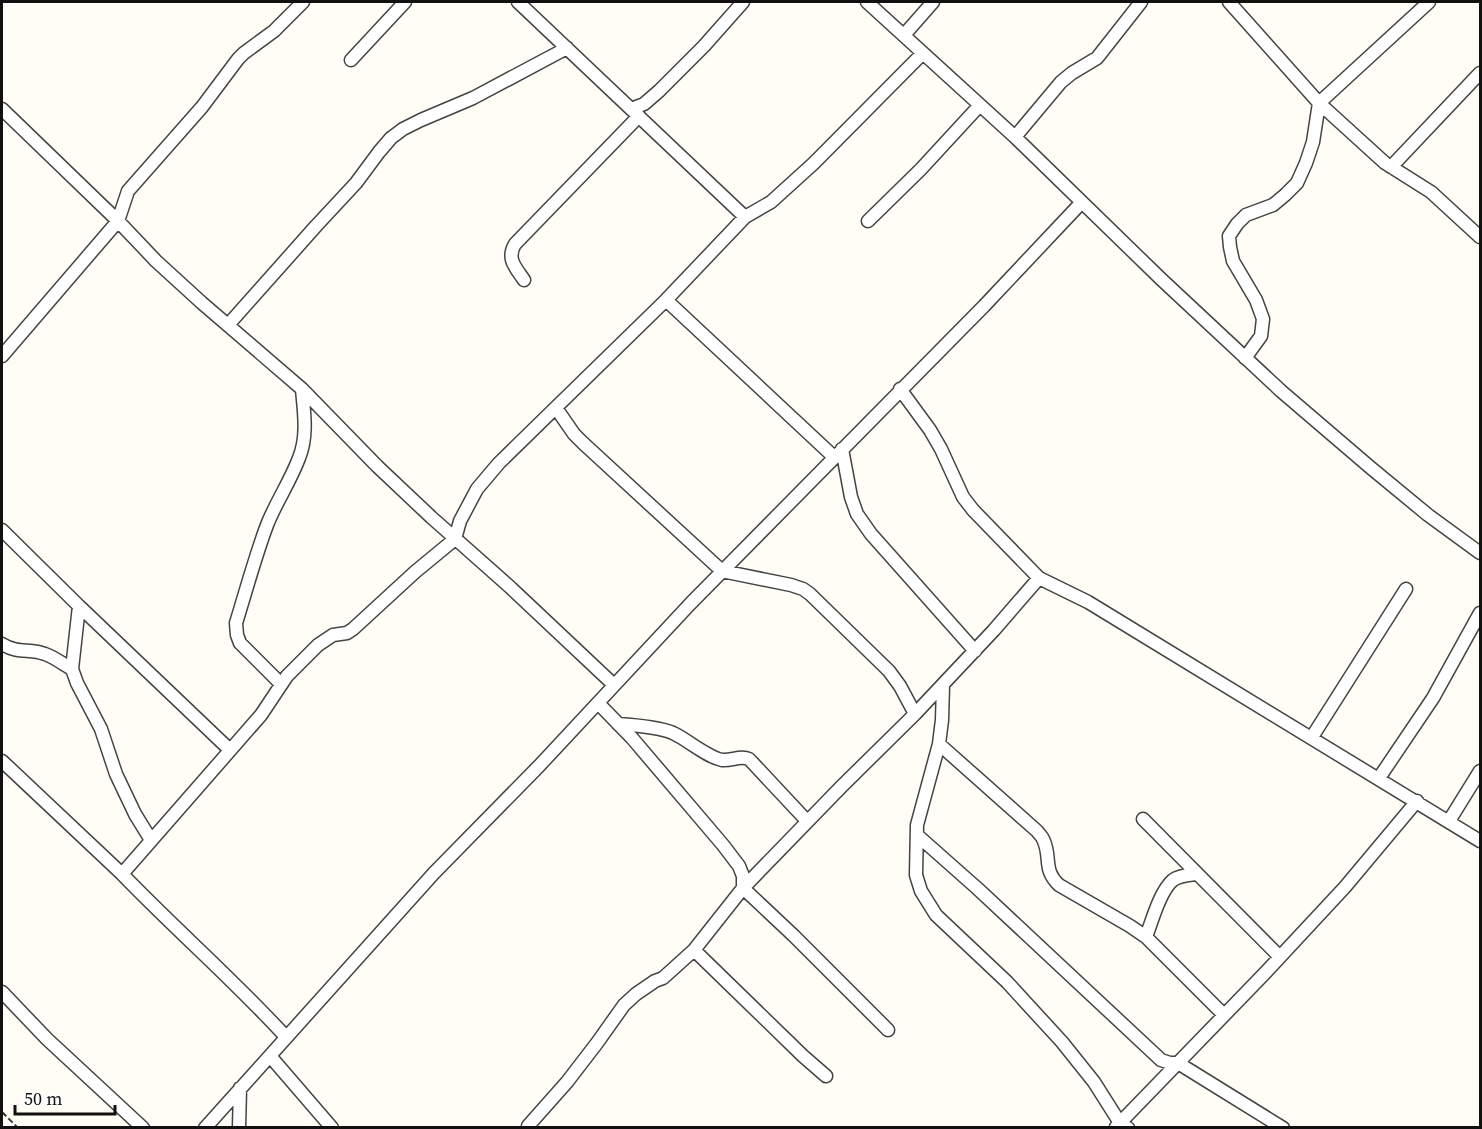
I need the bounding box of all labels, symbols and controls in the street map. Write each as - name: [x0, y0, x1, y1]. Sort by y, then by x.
- scale bar: [15, 1078, 116, 1116]
- text: 50 m: [24, 1086, 62, 1111]

